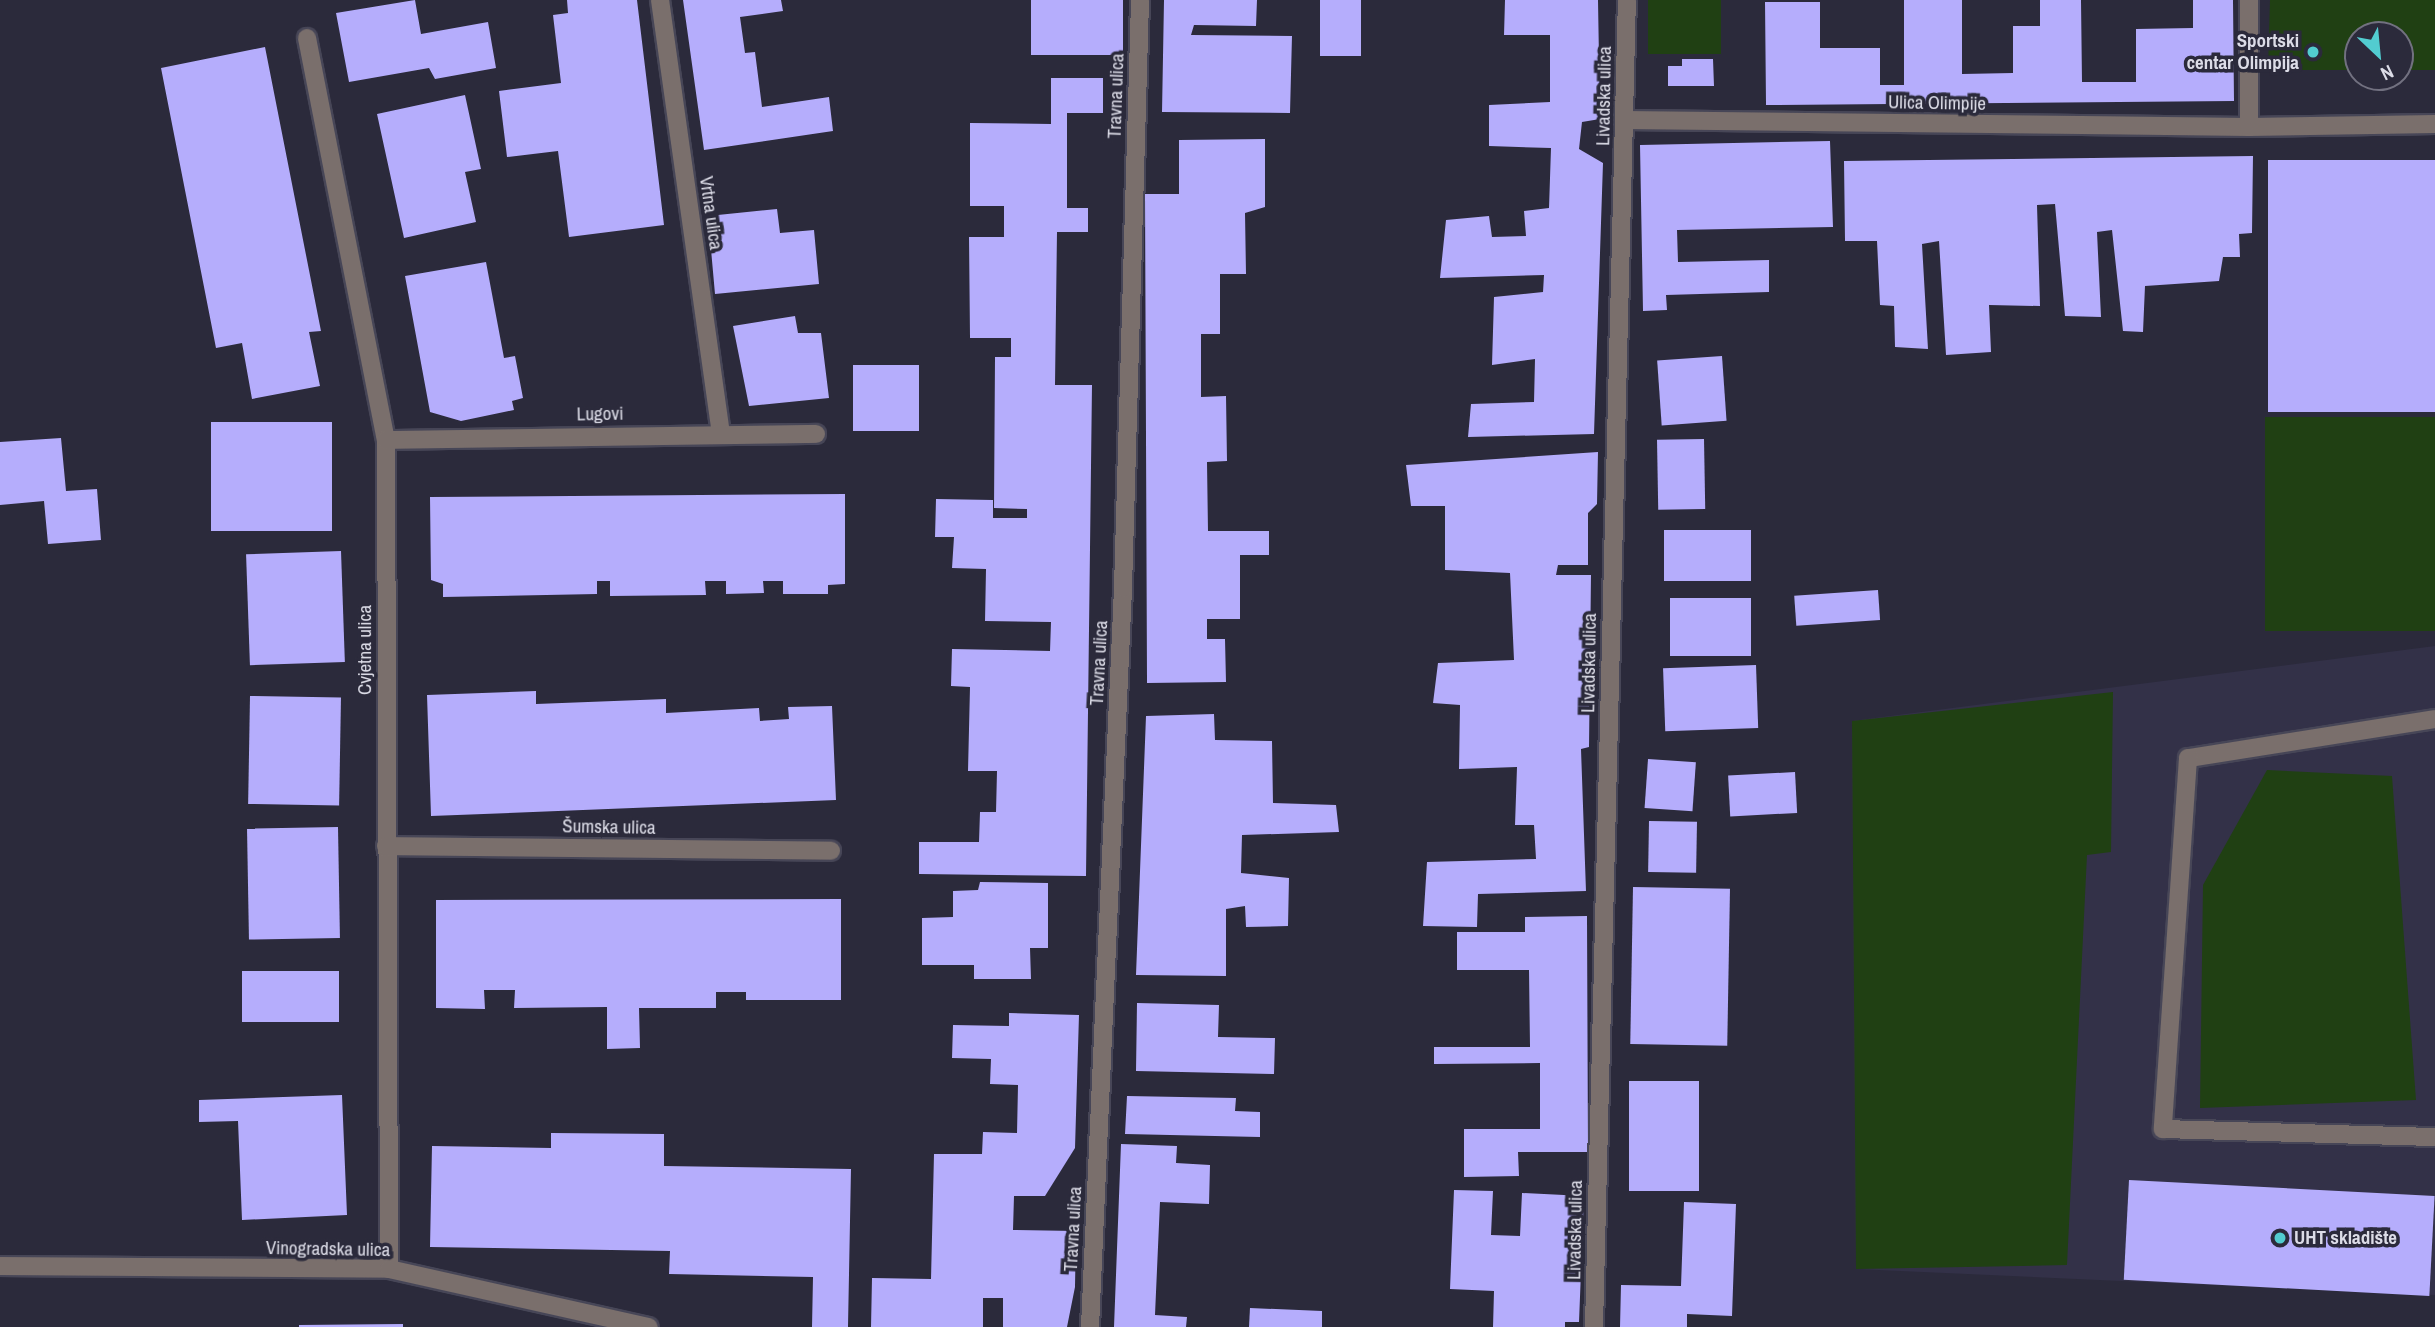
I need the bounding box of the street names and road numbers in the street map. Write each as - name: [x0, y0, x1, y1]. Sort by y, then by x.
- street label: Livadska ulica: [1592, 46, 1616, 146]
- street label: Travna ulica: [1103, 53, 1129, 139]
- street label: Ulica Olimpije: [1888, 91, 1986, 115]
- street label: Vrtna ulica: [695, 175, 727, 251]
- street label: Lugovi: [576, 402, 624, 426]
- street label: Cvjetna ulica: [354, 605, 376, 695]
- street label: Livadska ulica: [1577, 613, 1601, 713]
- street label: Travna ulica: [1085, 620, 1113, 706]
- street label: Šumska ulica: [562, 815, 656, 839]
- street label: Livadska ulica: [1563, 1180, 1587, 1280]
- street label: Travna ulica: [1059, 1186, 1087, 1272]
- street label: Vinogradska ulica: [266, 1237, 390, 1261]

